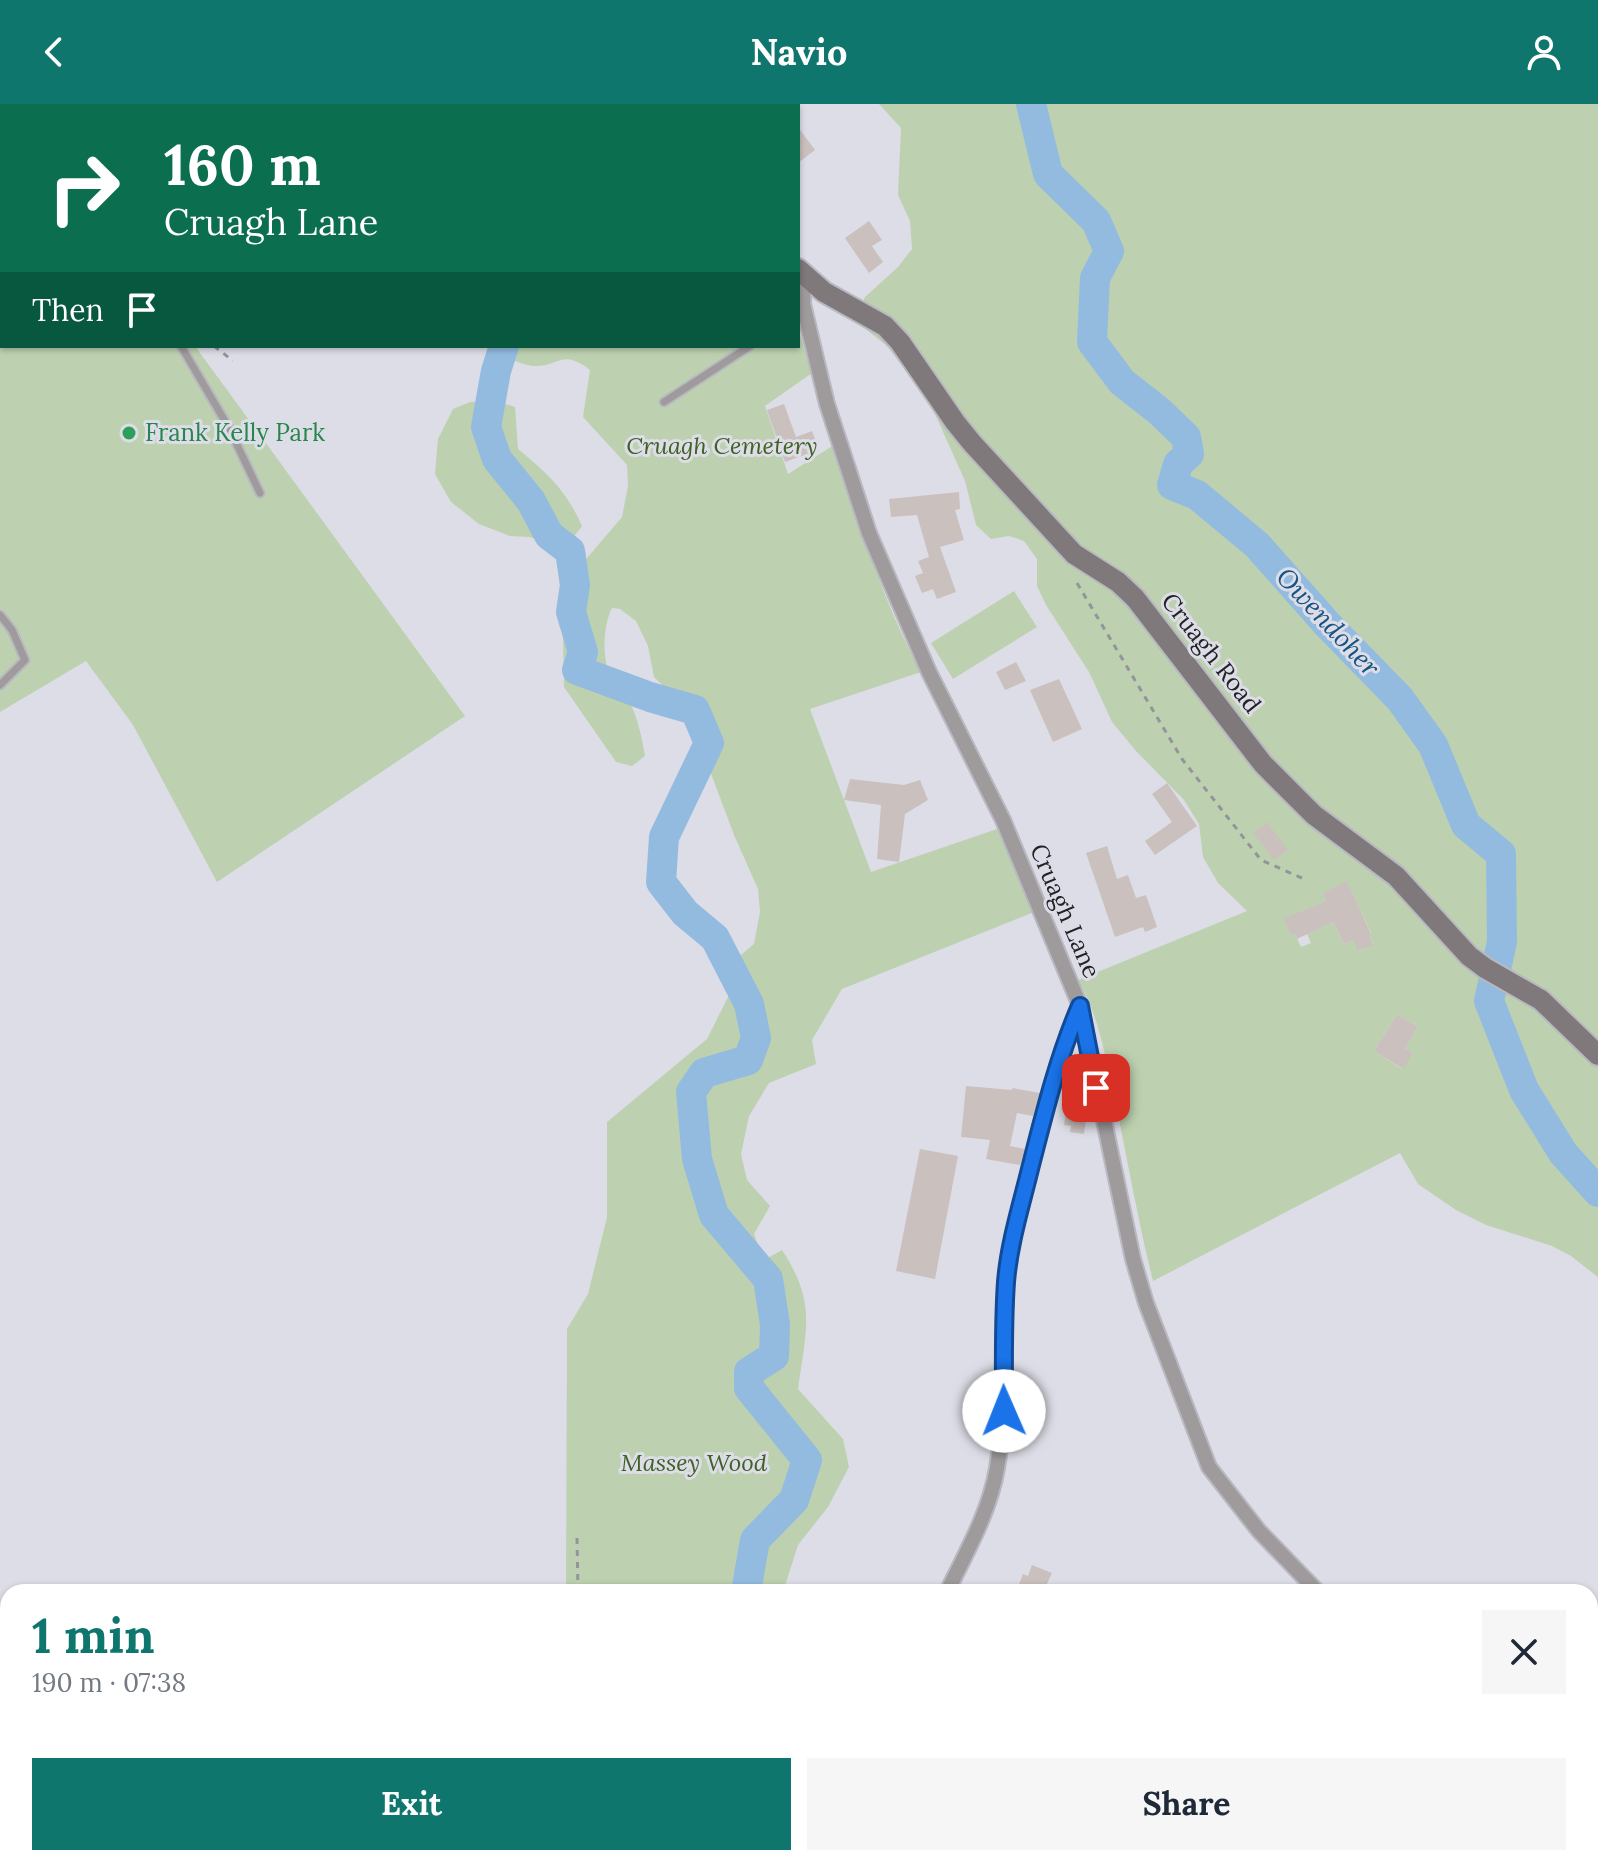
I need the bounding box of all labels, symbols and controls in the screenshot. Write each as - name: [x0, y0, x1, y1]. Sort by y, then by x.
- text: Navio: [751, 29, 847, 75]
- icon: back: [32, 30, 76, 74]
- icon: person: [1522, 30, 1566, 74]
- text: 160 m: [164, 129, 321, 200]
- icon: right: [32, 136, 136, 240]
- text: Cruagh Lane: [164, 199, 378, 245]
- icon: arrive: [120, 288, 164, 332]
- text: Then: [32, 291, 104, 329]
- place label: Frank Kelly Park: [145, 417, 325, 448]
- marker: Frank Kelly Park: [120, 424, 138, 442]
- park label: Cruagh Cemetery: [626, 430, 818, 461]
- water label: Owendoher: [1270, 560, 1387, 683]
- street label: Cruagh Road: [1155, 586, 1268, 719]
- street label: Cruagh Lane: [1023, 839, 1108, 983]
- pin: [1062, 1054, 1130, 1122]
- icon: arrive: [1074, 1066, 1118, 1110]
- position arrow: [962, 1369, 1046, 1453]
- park label: Massey Wood: [621, 1447, 768, 1478]
- text: 1 min: [32, 1605, 155, 1666]
- button: close: [1482, 1610, 1566, 1694]
- text: 190 m · 07:38: [32, 1666, 186, 1699]
- button: Exit: [32, 1758, 791, 1850]
- button: Share: [807, 1758, 1566, 1850]

